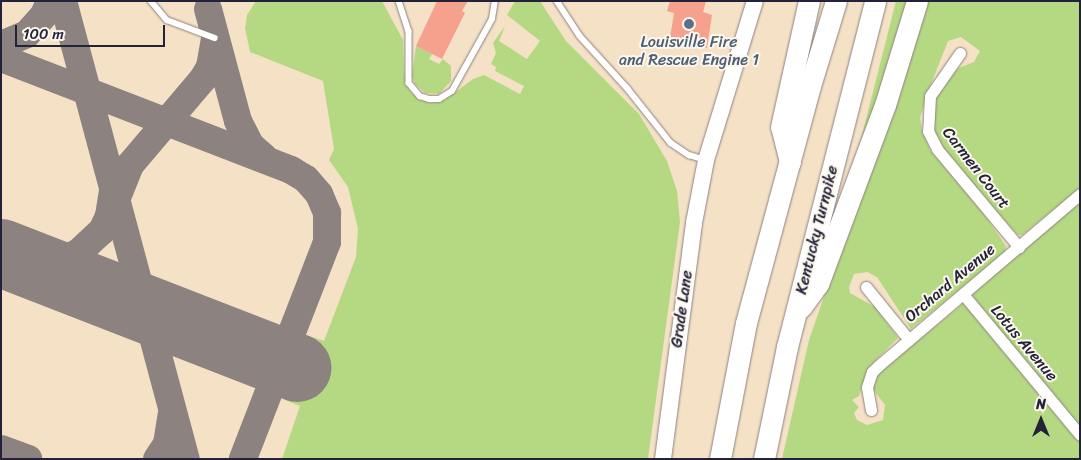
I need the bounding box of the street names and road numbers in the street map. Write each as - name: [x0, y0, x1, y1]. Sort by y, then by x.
- street label: Carmen Court: [938, 123, 1014, 213]
- street label: Kentucky Turnpike: [792, 164, 842, 296]
- street label: Orchard Avenue: [901, 240, 999, 326]
- street label: Grade Lane: [667, 269, 697, 349]
- street label: Lotus Avenue: [987, 301, 1061, 385]

